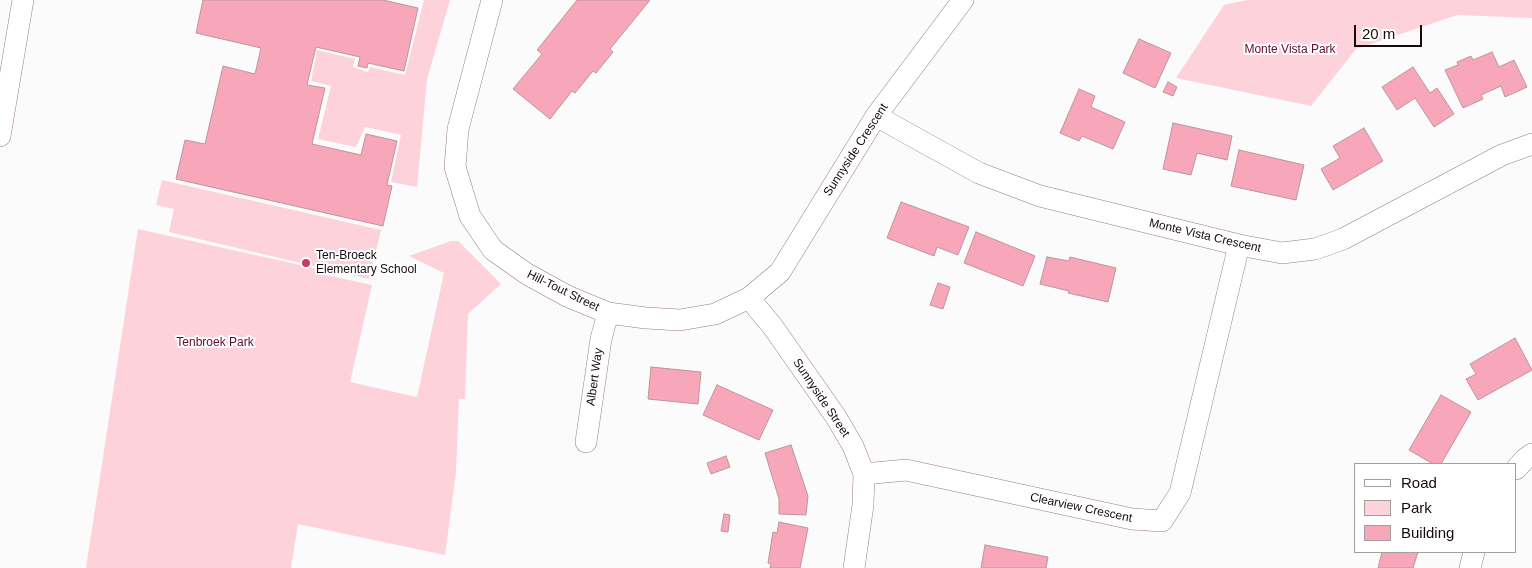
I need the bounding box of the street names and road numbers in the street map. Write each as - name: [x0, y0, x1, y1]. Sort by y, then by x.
- street label: Sunnyside Crescent: [821, 101, 891, 199]
- street label: Monte Vista Crescent: [1148, 216, 1262, 256]
- street label: Hill-Tout Street: [524, 267, 602, 315]
- street label: Albert Way: [584, 347, 606, 407]
- street label: Sunnyside Street: [789, 356, 853, 440]
- street label: Clearview Crescent: [1029, 490, 1133, 526]

